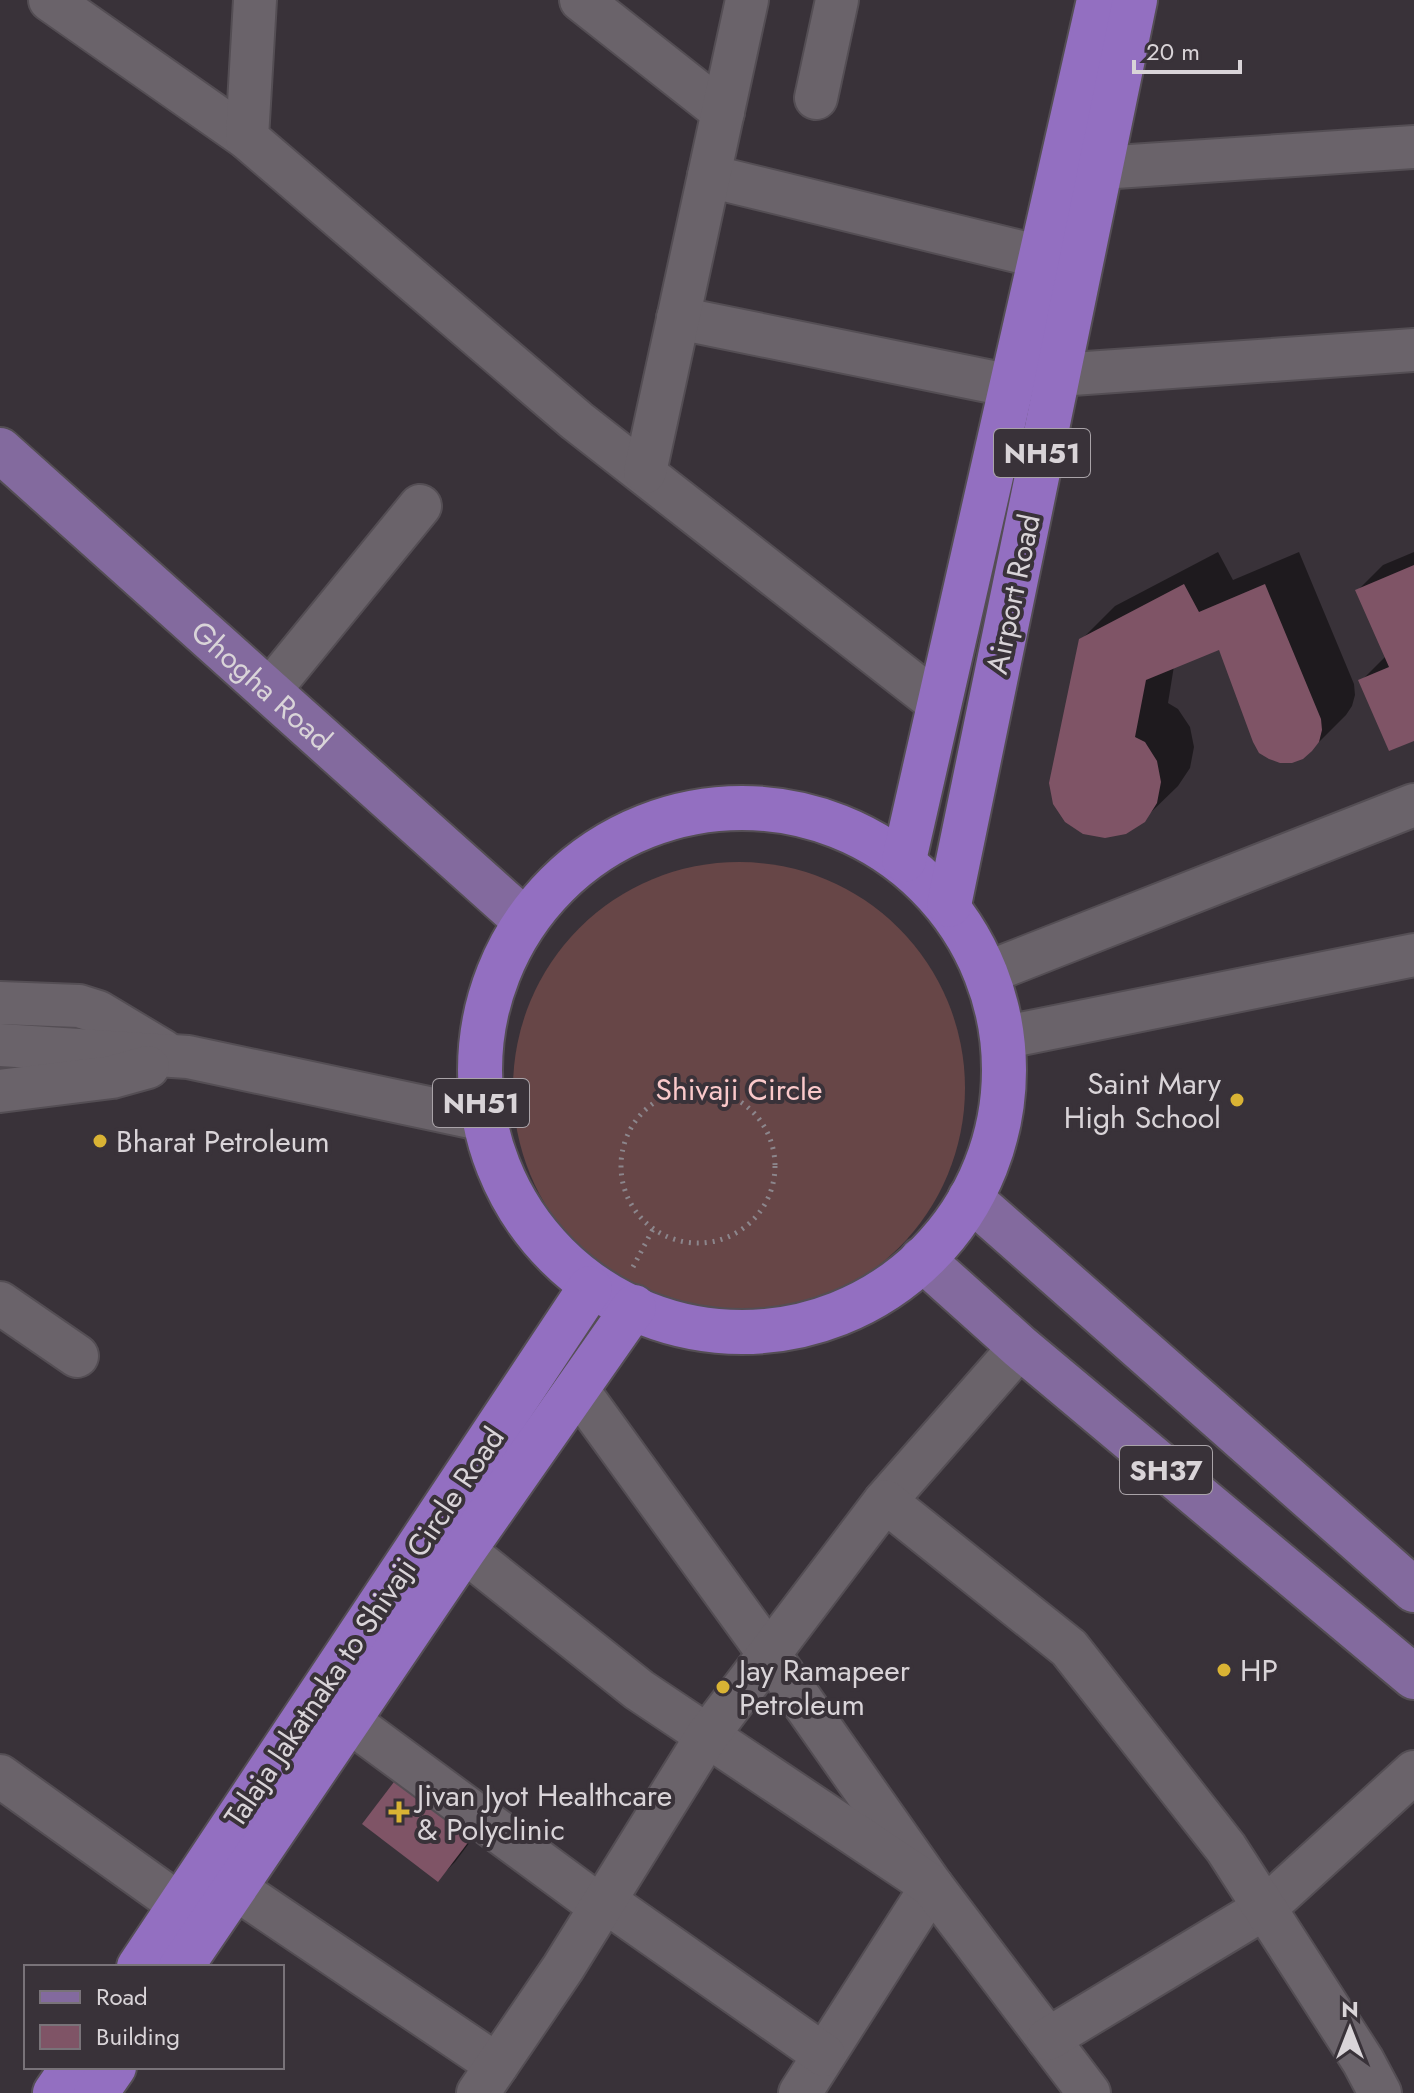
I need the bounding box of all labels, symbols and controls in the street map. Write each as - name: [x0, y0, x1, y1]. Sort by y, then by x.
- scale bar: [1134, 24, 1240, 74]
- text: 20 m: [1146, 34, 1200, 69]
- road number: NH51: [994, 429, 1090, 477]
- street label: Airport Road: [975, 510, 1051, 678]
- street label: Ghogha Road: [182, 610, 342, 760]
- place label: Saint Mary High School: [1064, 1062, 1222, 1139]
- park label: Shivaji Circle: [656, 1068, 822, 1111]
- road number: NH51: [433, 1079, 529, 1127]
- marker: Saint Mary High School: [1228, 1091, 1246, 1109]
- place label: Bharat Petroleum: [116, 1120, 330, 1163]
- marker: Bharat Petroleum: [91, 1132, 109, 1150]
- street label: Talaja Jakatnaka to Shivaji Circle Road: [214, 1418, 514, 1836]
- road number: SH37: [1120, 1446, 1212, 1494]
- place label: Jay Ramapeer Petroleum: [735, 1649, 911, 1726]
- place label: HP: [1240, 1649, 1278, 1692]
- marker: HP: [1215, 1661, 1233, 1679]
- marker: Jay Ramapeer Petroleum: [714, 1678, 732, 1696]
- place label: Jivan Jyot Healthcare & Polyclinic: [413, 1774, 672, 1851]
- marker: Jivan Jyot Healthcare & Polyclinic: [388, 1801, 410, 1823]
- legend: [24, 1965, 284, 2069]
- text: Road: [96, 1979, 148, 2014]
- north arrow: [1310, 1989, 1390, 2069]
- text: N: [1341, 1993, 1359, 2025]
- text: Building: [96, 2019, 180, 2054]

